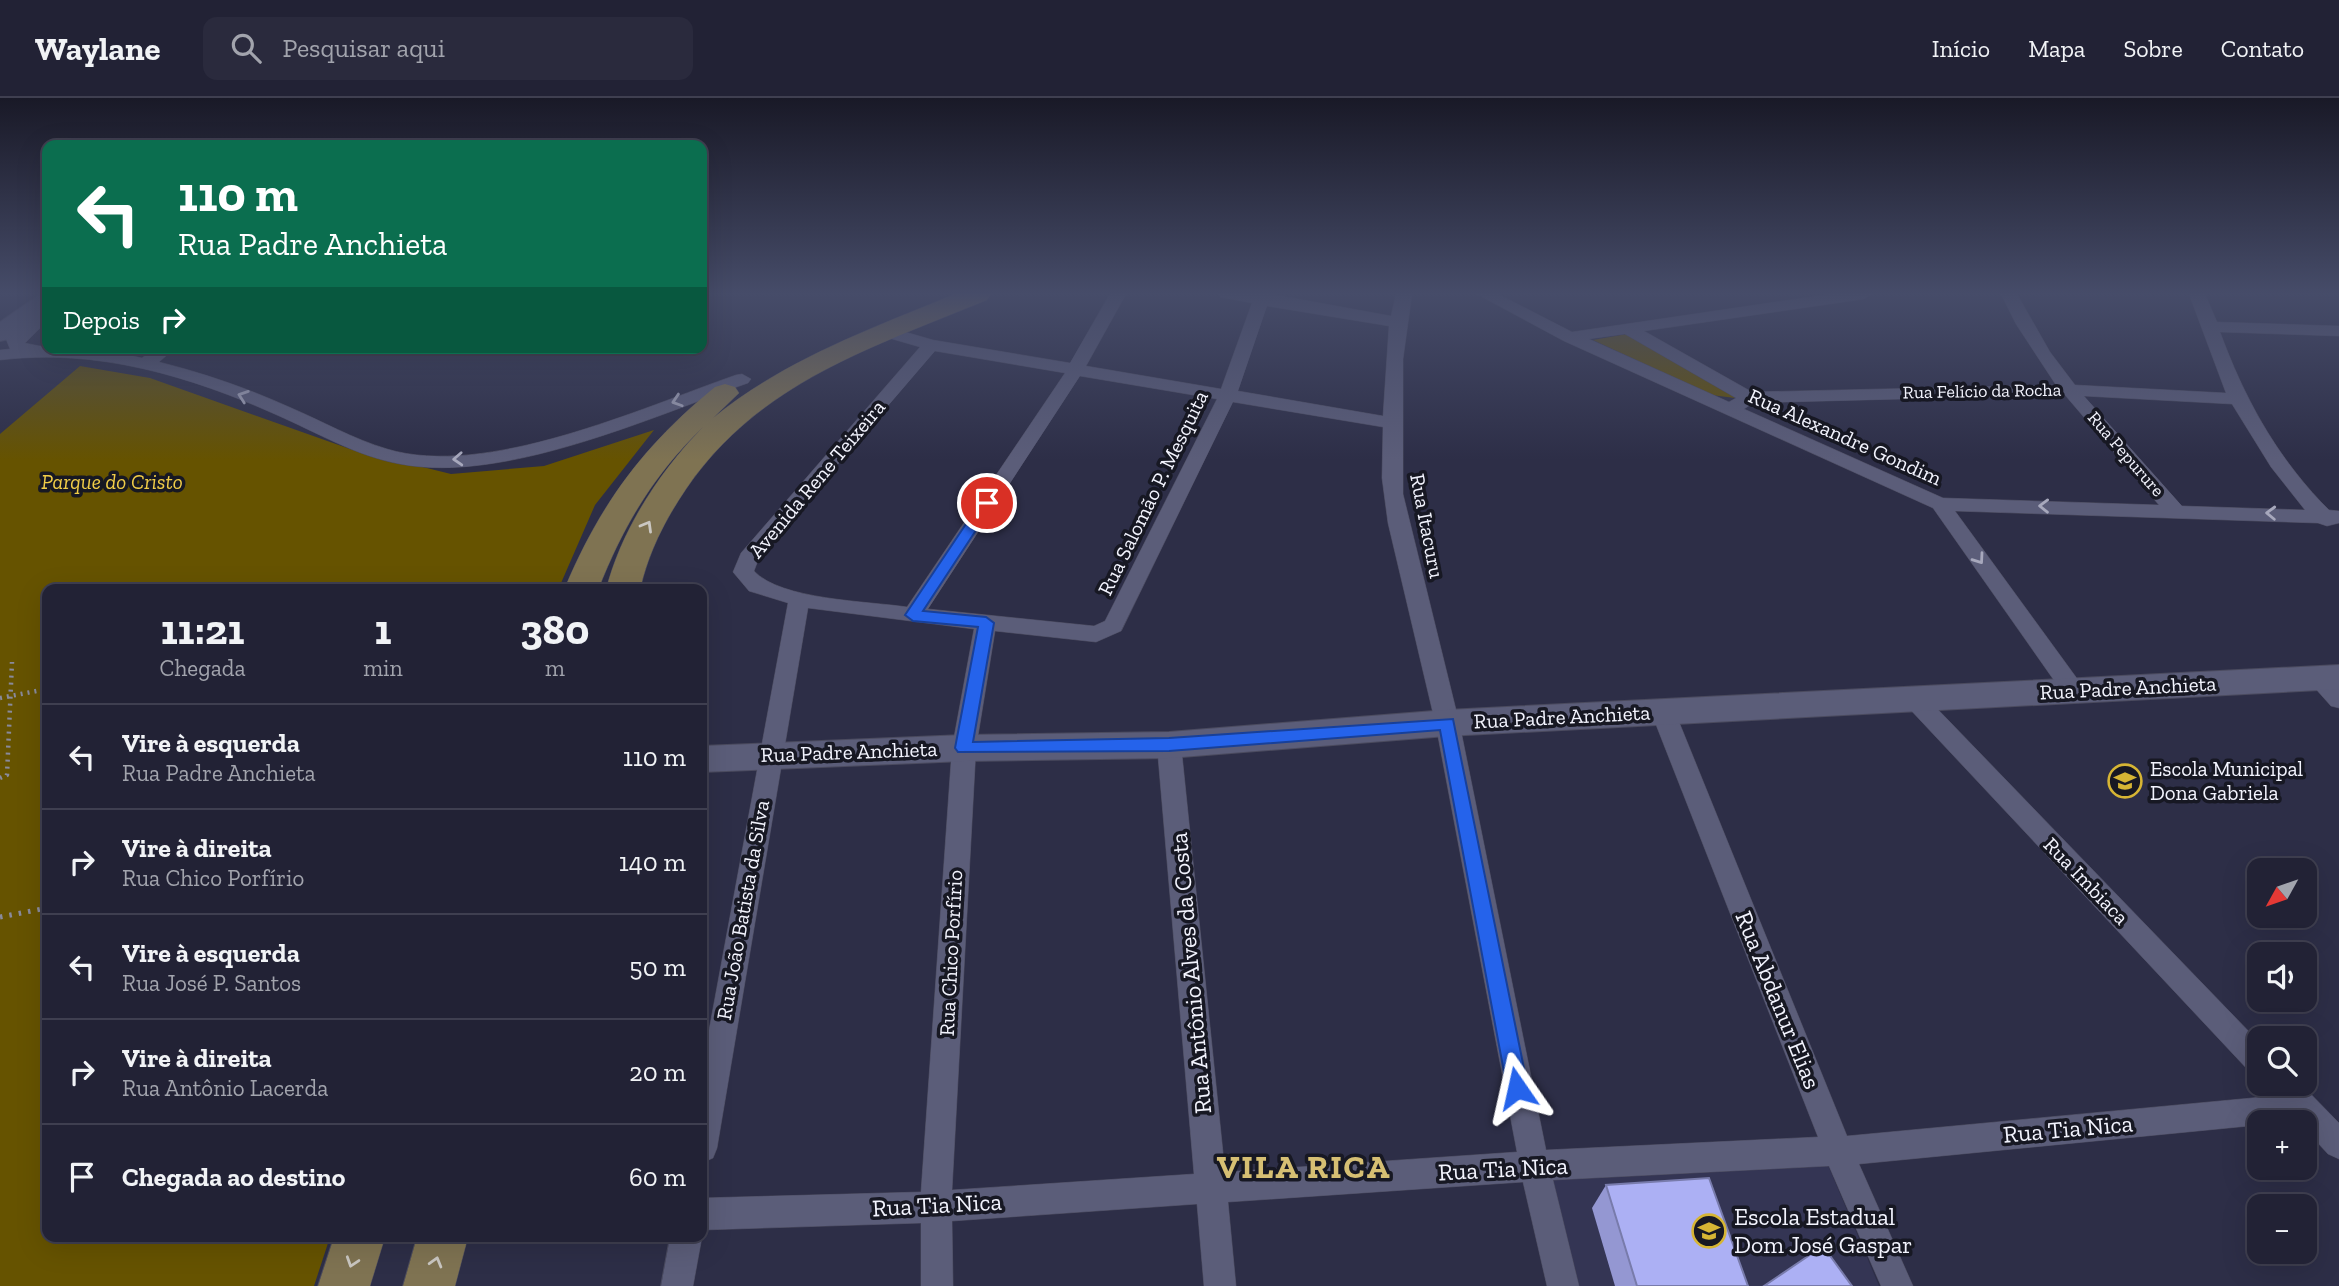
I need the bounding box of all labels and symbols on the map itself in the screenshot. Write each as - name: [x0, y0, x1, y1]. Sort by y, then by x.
- street label: Rua Felício da Rocha: [1903, 379, 2062, 403]
- street label: Rua Alexandre Gondim: [1745, 383, 1946, 490]
- street label: Rua Salomão P. Mesquita: [1092, 386, 1213, 599]
- one-way arrow: [237, 390, 249, 404]
- one-way arrow: [672, 393, 684, 407]
- street label: Avenida Rene Teixeira: [743, 395, 890, 563]
- street label: Rua Pepurure: [2083, 407, 2169, 501]
- one-way arrow: [452, 451, 463, 466]
- park label: Parque do Cristo: [41, 469, 183, 494]
- street label: Rua Itacuru: [1405, 471, 1450, 581]
- pin: [957, 473, 1017, 533]
- one-way arrow: [2038, 499, 2049, 514]
- one-way arrow: [2265, 505, 2276, 520]
- one-way arrow: [639, 521, 652, 534]
- one-way arrow: [1971, 551, 1984, 564]
- street label: Rua Padre Anchieta: [2039, 670, 2217, 705]
- street label: Rua Padre Anchieta: [1473, 699, 1651, 734]
- street label: Rua Padre Anchieta: [760, 736, 938, 767]
- place label: Escola Municipal Dona Gabriela: [2150, 756, 2304, 805]
- school or university icon: Escola Municipal Dona Gabriela: [2106, 762, 2144, 800]
- street label: Rua João Batista da Silva: [711, 798, 774, 1022]
- street label: Rua Antônio Alves da Costa: [1164, 831, 1217, 1115]
- street label: Rua Imbiaca: [2039, 832, 2134, 929]
- north arrow: [2247, 858, 2317, 928]
- street label: Rua Chico Porfírio: [934, 869, 967, 1037]
- street label: Rua Abdanur Elias: [1730, 907, 1827, 1093]
- position arrow: [1480, 1051, 1554, 1125]
- street label: Rua Tia Nica: [2002, 1108, 2134, 1149]
- district label: VILA RICA: [1217, 1147, 1391, 1186]
- street label: Rua Tia Nica: [1437, 1151, 1569, 1186]
- street label: Rua Tia Nica: [871, 1187, 1003, 1222]
- place label: Escola Estadual Dom José Gaspar: [1734, 1202, 1912, 1259]
- school or university icon: Escola Estadual Dom José Gaspar: [1690, 1212, 1728, 1250]
- one-way arrow: [346, 1255, 360, 1267]
- one-way arrow: [428, 1256, 442, 1268]

